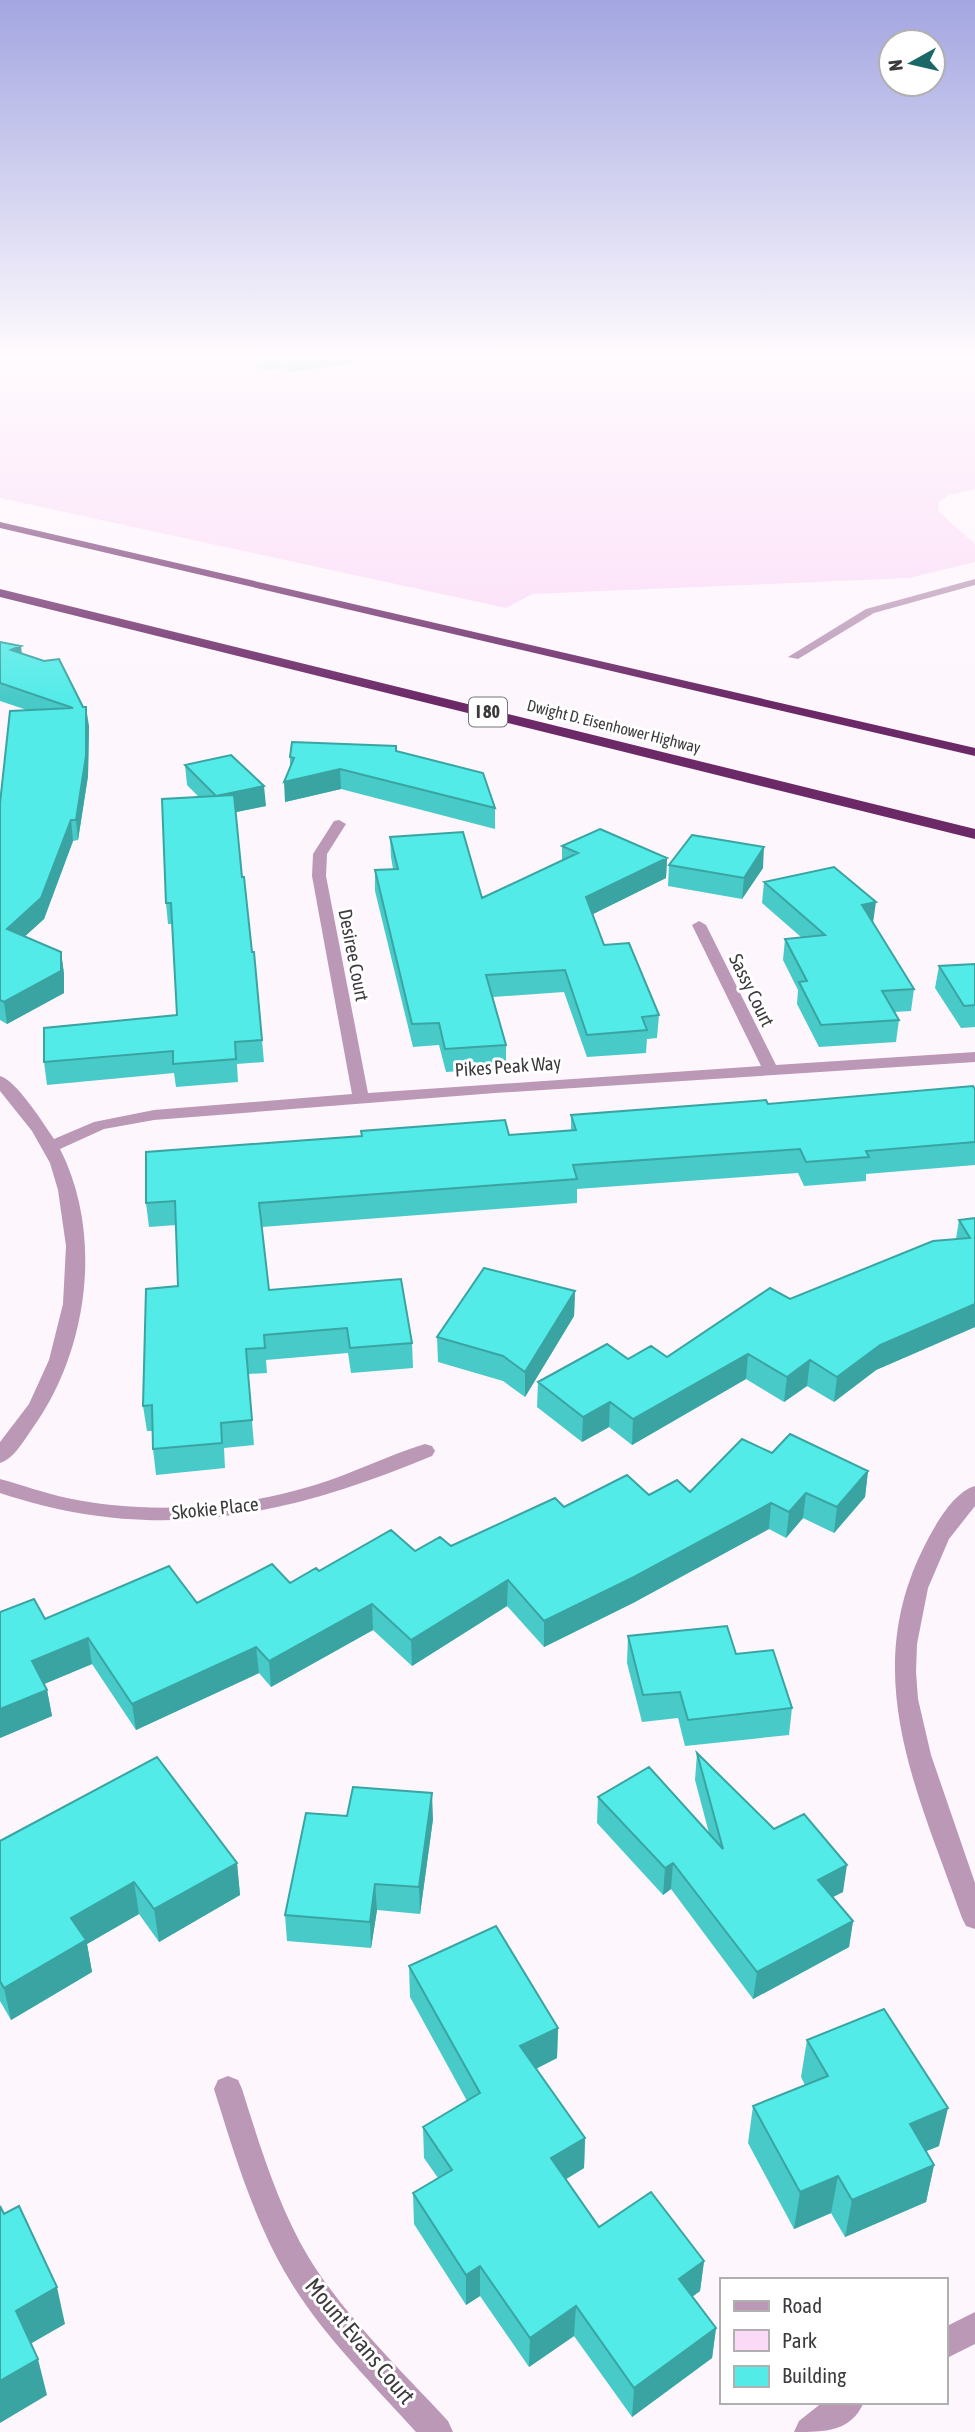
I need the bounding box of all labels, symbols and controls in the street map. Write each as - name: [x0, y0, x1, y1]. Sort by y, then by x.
- north arrow: [877, 28, 947, 98]
- text: N: [883, 58, 907, 72]
- street label: Dwight D. Eisenhower Highway: [525, 696, 703, 757]
- road number: I 80: [469, 698, 507, 726]
- street label: Desiree Court: [334, 907, 374, 1003]
- street label: Sassy Court: [725, 950, 779, 1030]
- street label: Pikes Peak Way: [454, 1051, 562, 1081]
- street label: Skokie Place: [171, 1493, 259, 1523]
- street label: Mount Evans Court: [300, 2273, 420, 2409]
- legend: [720, 2278, 947, 2404]
- text: Road: [782, 2293, 822, 2317]
- text: Park: [782, 2328, 817, 2352]
- text: Building: [782, 2363, 846, 2387]

